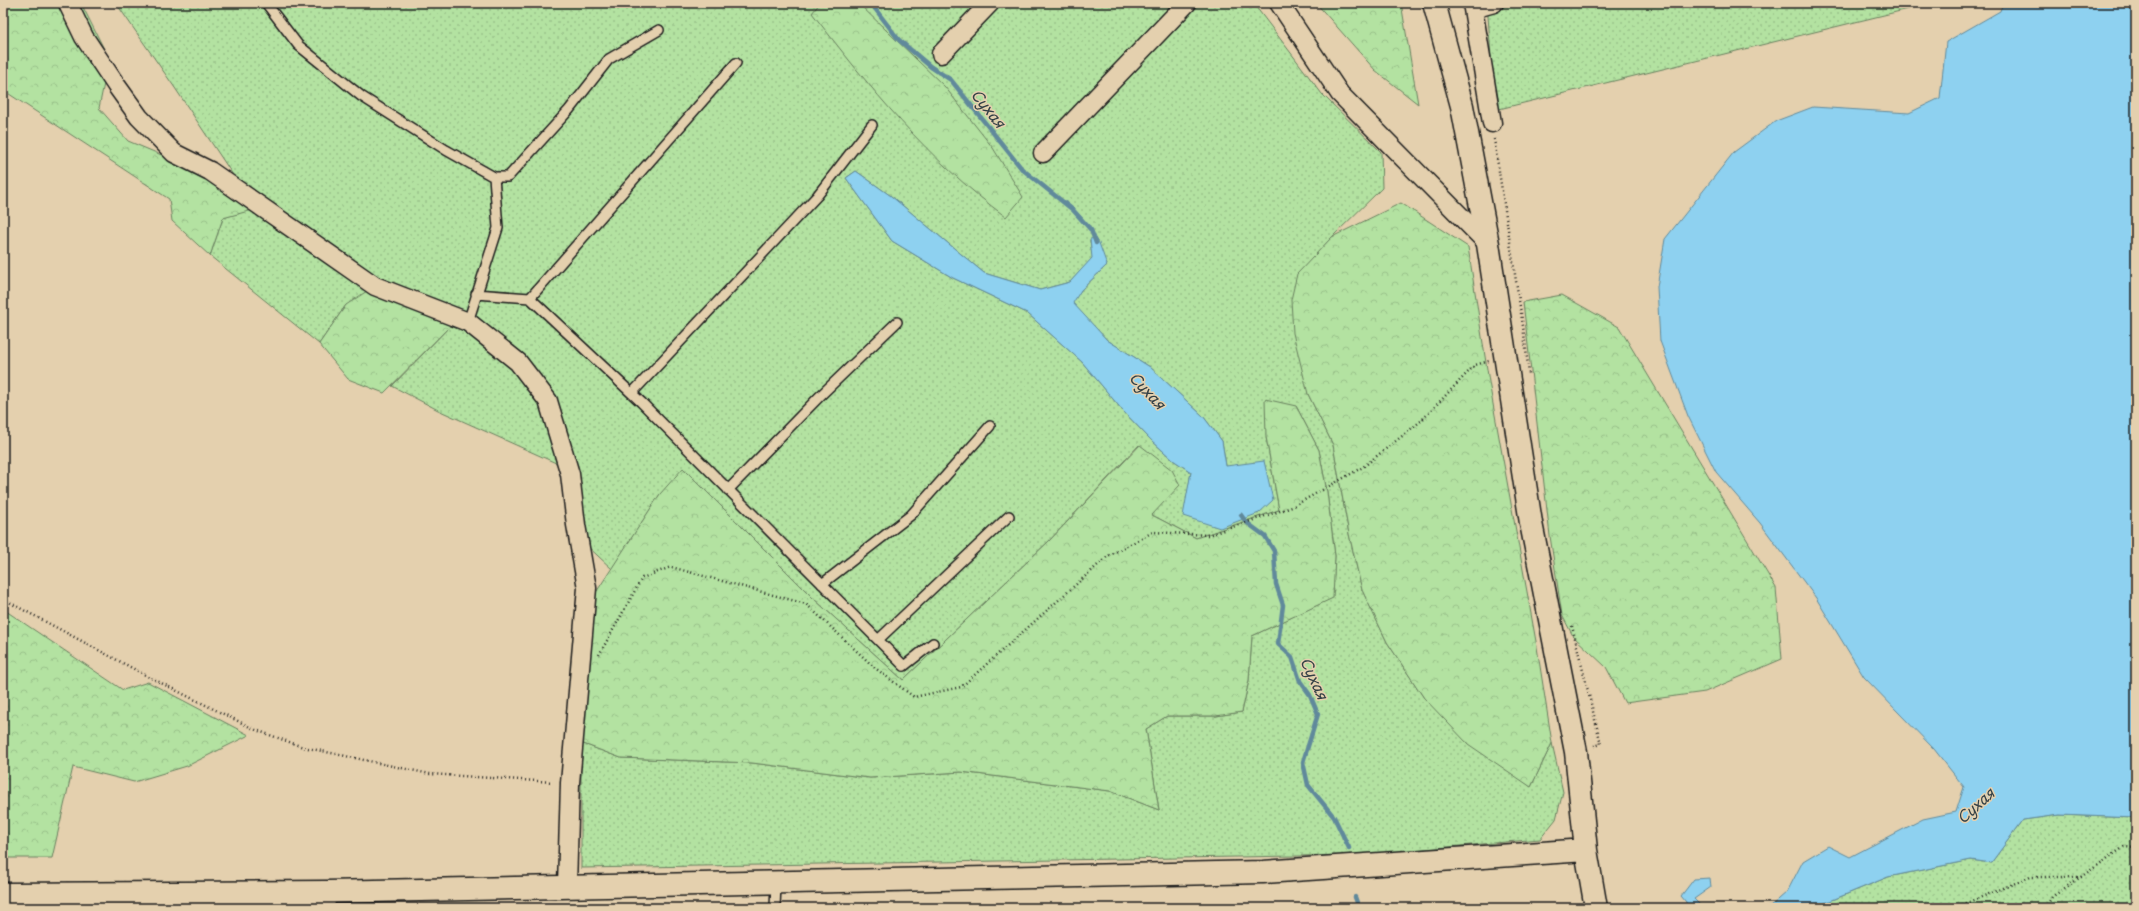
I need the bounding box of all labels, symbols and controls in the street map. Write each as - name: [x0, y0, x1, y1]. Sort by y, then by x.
- water label: Сухая: [966, 84, 1012, 133]
- water label: Сухая: [1124, 366, 1172, 415]
- water label: Сухая: [1295, 653, 1335, 704]
- water label: Сухая: [1951, 781, 2000, 828]

